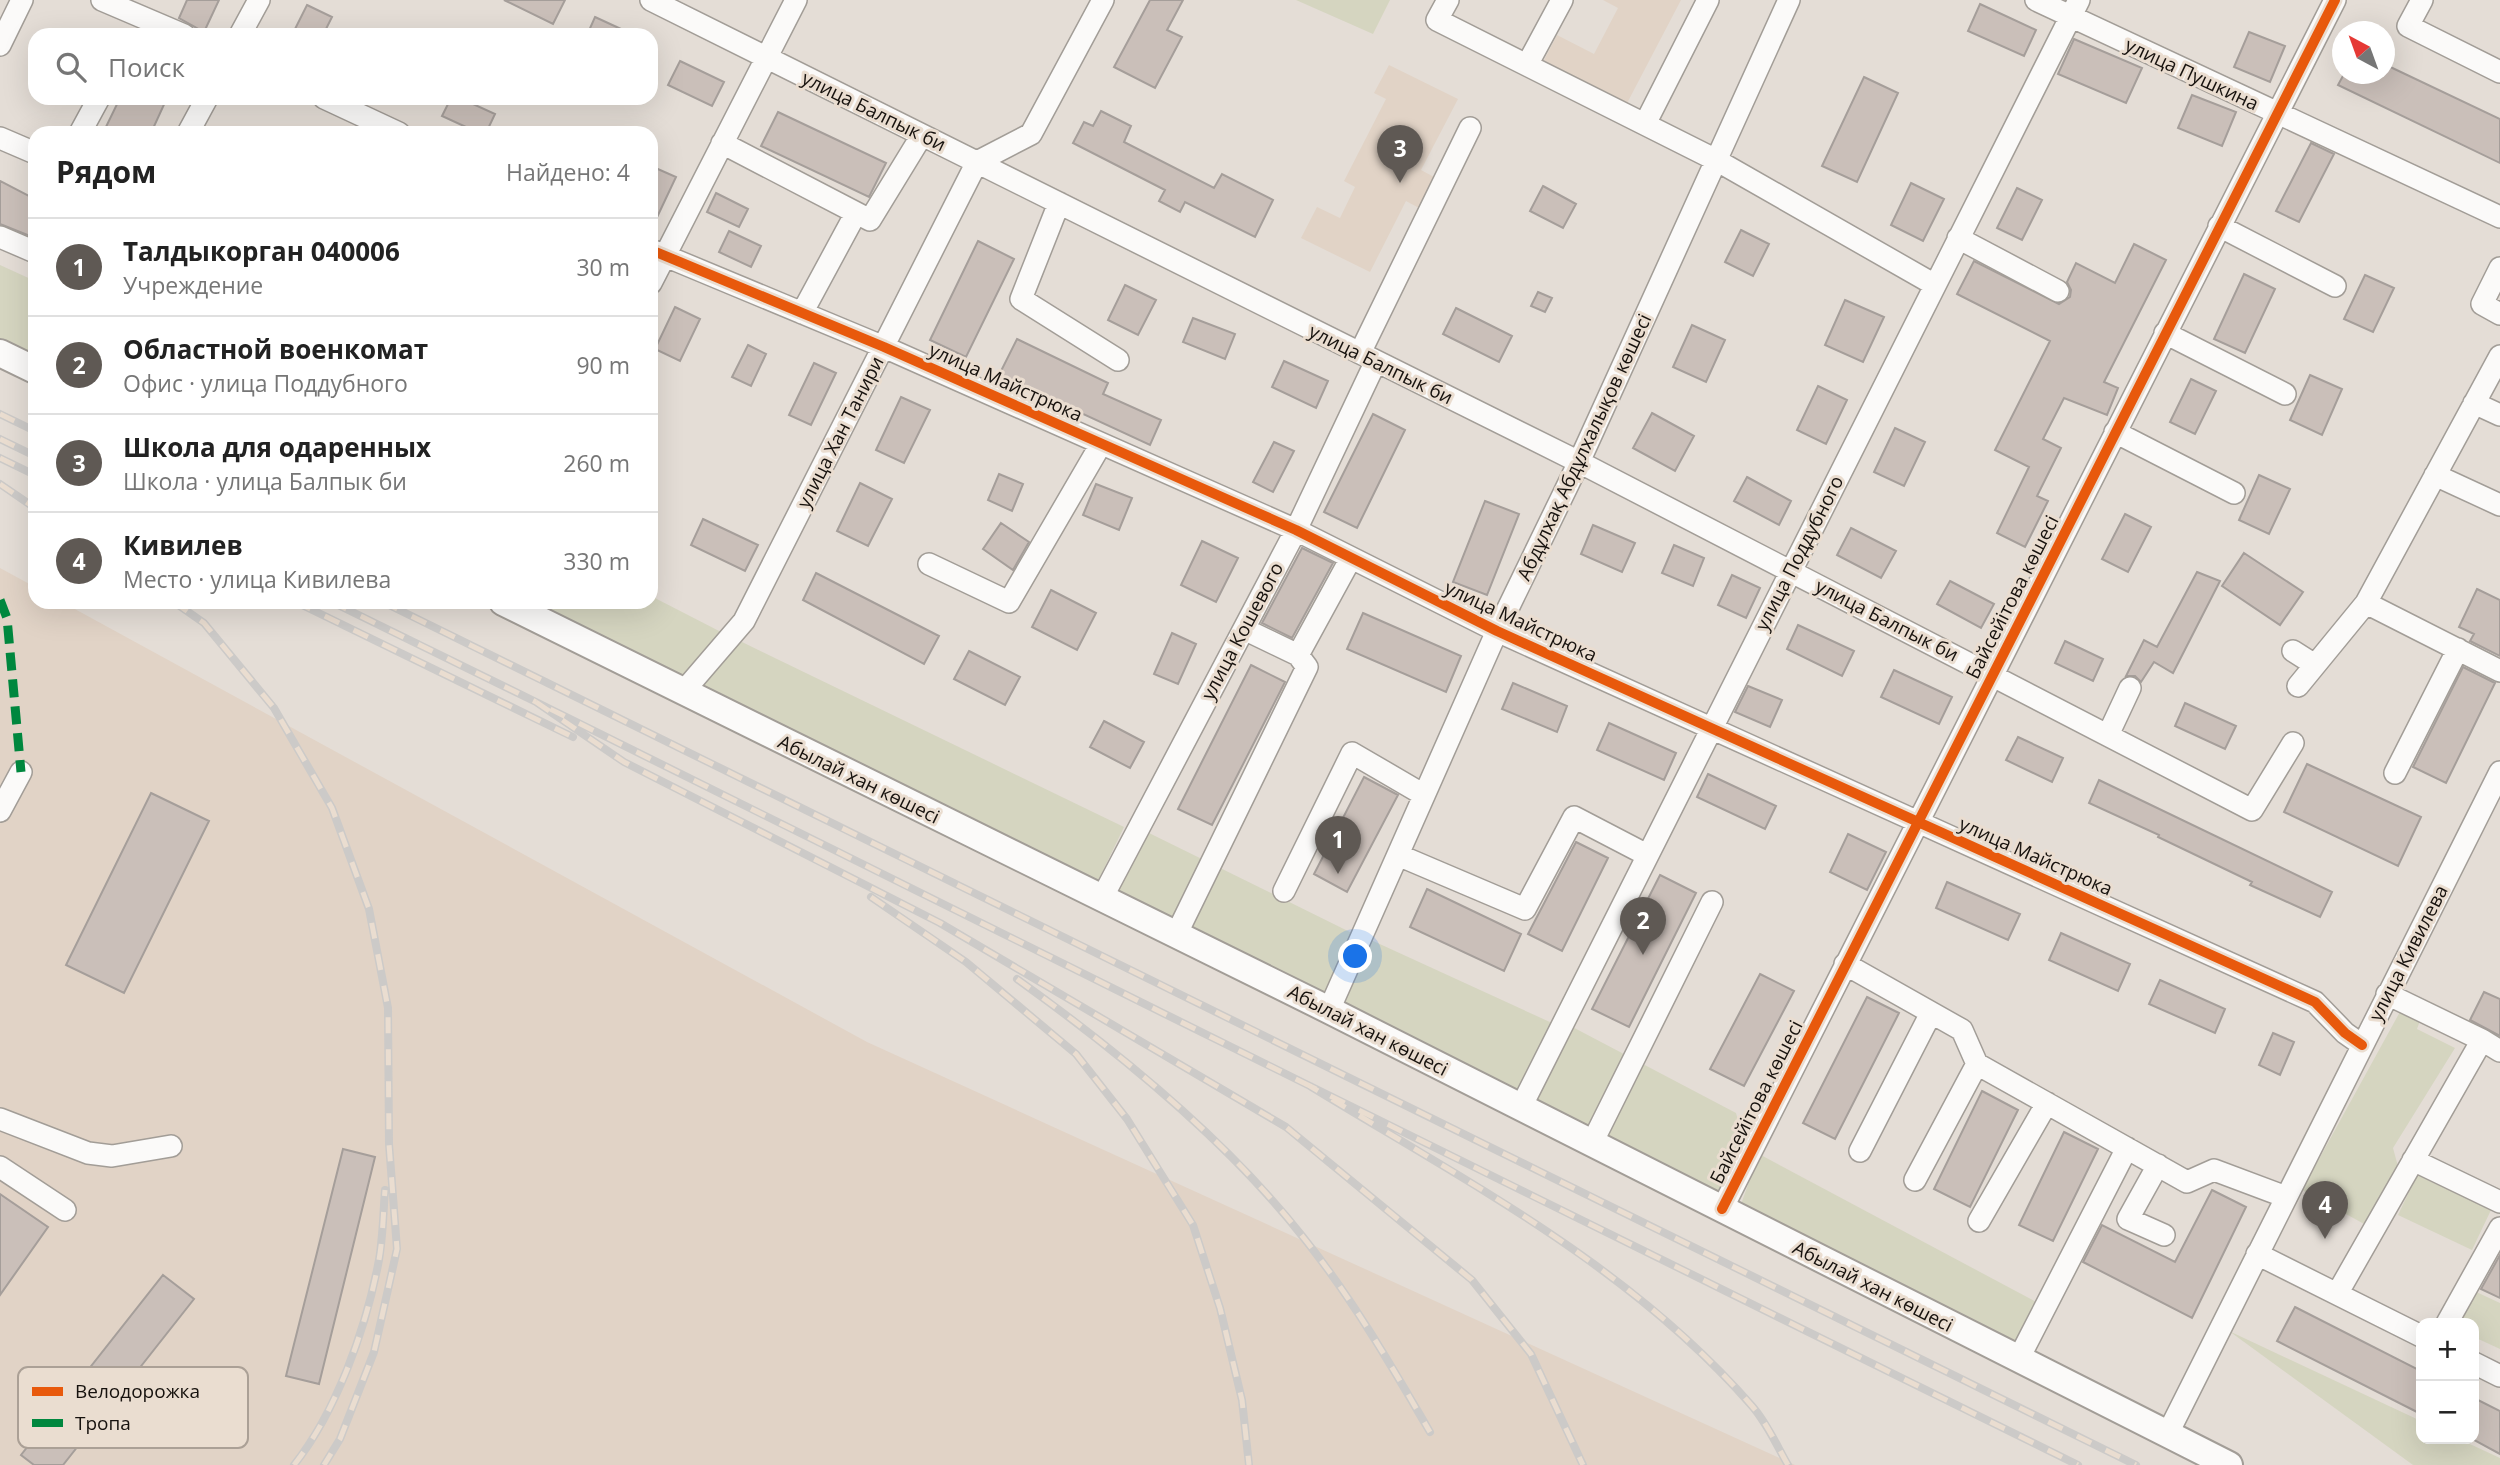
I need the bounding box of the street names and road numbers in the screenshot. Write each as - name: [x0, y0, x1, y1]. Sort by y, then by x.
- street label: улица Пушкина: [2121, 32, 2263, 116]
- street label: улица Балпык би: [798, 65, 950, 157]
- street label: Абдұлхақ Абдұлхалықов көшесі: [1511, 310, 1657, 584]
- street label: улица Балпык би: [1305, 318, 1457, 410]
- street label: улица Майстрюка: [925, 336, 1087, 428]
- street label: улица Хан Танири: [790, 352, 890, 512]
- street label: улица Поддубного: [1749, 471, 1849, 635]
- street label: Байсейітова көшесі: [1959, 511, 2065, 683]
- street label: улица Кошевого: [1195, 558, 1289, 704]
- street label: улица Балпык би: [1811, 573, 1963, 667]
- street label: улица Майстрюка: [1441, 574, 1601, 668]
- street label: Абылай хан көшесі: [774, 729, 944, 829]
- street label: улица Майстрюка: [1955, 810, 2117, 902]
- street label: улица Кивилева: [2362, 880, 2454, 1026]
- street label: Абылай хан көшесі: [1283, 978, 1453, 1082]
- street label: Байсейітова көшесі: [1703, 1016, 1809, 1188]
- street label: Абылай хан көшесі: [1788, 1234, 1958, 1338]

